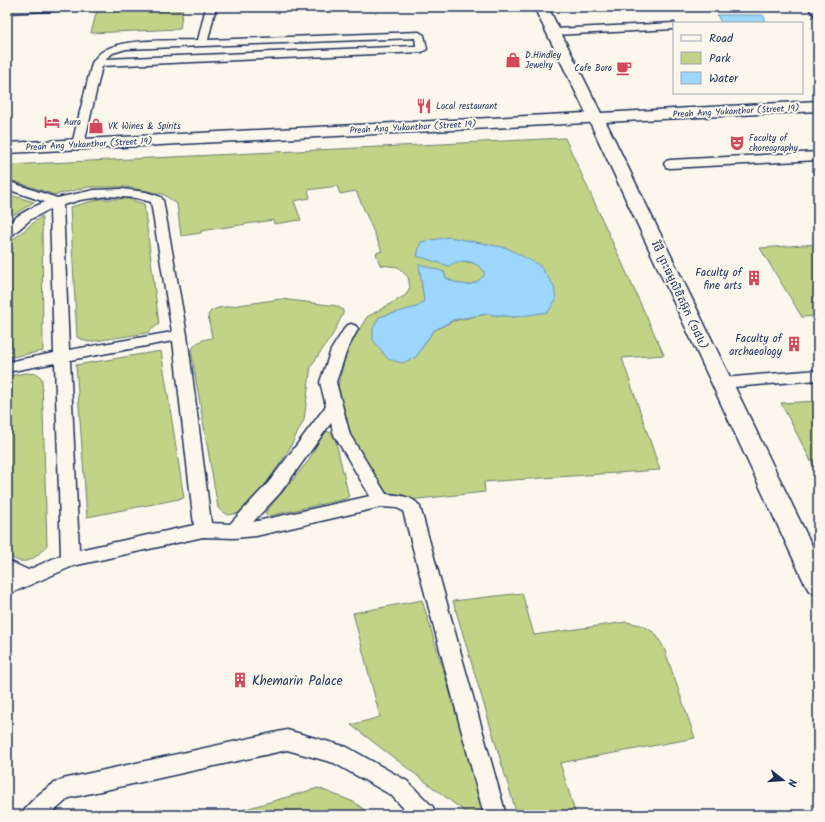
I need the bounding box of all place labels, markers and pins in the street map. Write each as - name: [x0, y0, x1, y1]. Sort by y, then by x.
- place label: D.Hindley Jewelry: [525, 48, 562, 73]
- shop icon: D.Hindley Jewelry: [504, 51, 522, 69]
- cafe icon: Cafe Bora: [615, 59, 633, 77]
- place label: Cafe Bora: [574, 61, 612, 76]
- restaurant icon: Local restaurant: [415, 97, 433, 115]
- place label: Local restaurant: [436, 99, 498, 114]
- hotel icon: Aura: [43, 113, 61, 131]
- place label: Aura: [64, 115, 81, 130]
- shop icon: VK Wines & Spirits: [87, 117, 105, 135]
- place label: VK Wines & Spirits: [108, 119, 181, 134]
- place label: Faculty of choreography: [749, 131, 799, 156]
- theatre icon: Faculty of choreography: [728, 134, 746, 152]
- place label: Faculty of fine arts: [695, 264, 744, 295]
- building icon: Faculty of fine arts: [745, 269, 763, 287]
- place label: Faculty of archaeology: [729, 330, 784, 361]
- building icon: Faculty of archaeology: [785, 335, 803, 353]
- building icon: Khemarin Palace: [231, 671, 249, 689]
- place label: Khemarin Palace: [252, 671, 343, 692]

